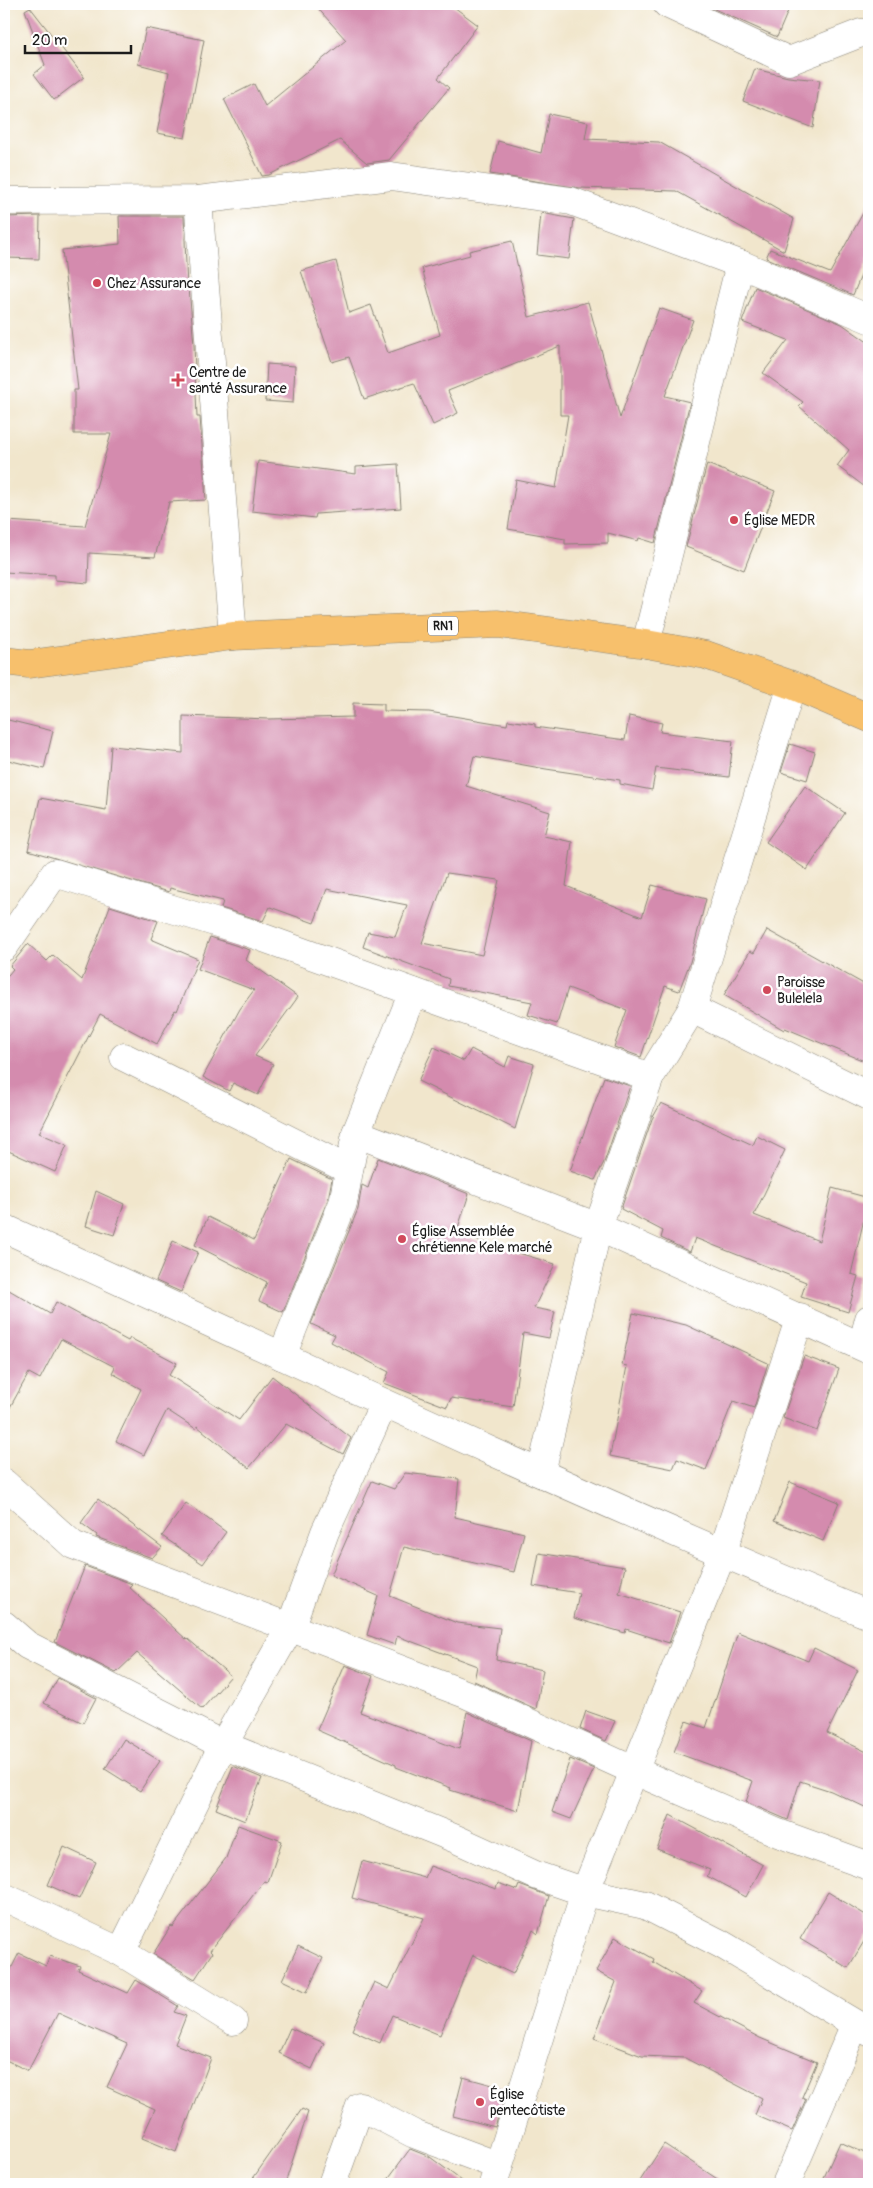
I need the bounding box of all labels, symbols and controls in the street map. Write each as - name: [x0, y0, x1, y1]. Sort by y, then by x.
- scale bar: [25, 22, 131, 54]
- text: 20 m: [32, 31, 67, 50]
- place label: Chez Assurance: [107, 275, 201, 292]
- marker: Chez Assurance: [91, 277, 103, 289]
- place label: Centre de santé Assurance: [189, 364, 287, 397]
- marker: Centre de santé Assurance: [171, 373, 185, 387]
- place label: Église MEDR: [744, 511, 815, 529]
- marker: Église MEDR: [728, 514, 740, 526]
- road number: RN1: [428, 616, 458, 636]
- place label: Paroisse Bulelela: [777, 974, 825, 1007]
- marker: Paroisse Bulelela: [761, 984, 773, 996]
- place label: Église Assemblée chrétienne Kele marché: [412, 1222, 552, 1256]
- marker: Église Assemblée chrétienne Kele marché: [396, 1233, 408, 1245]
- place label: Église pentecôtiste: [490, 2085, 565, 2119]
- marker: Église pentecôtiste: [474, 2096, 486, 2108]

